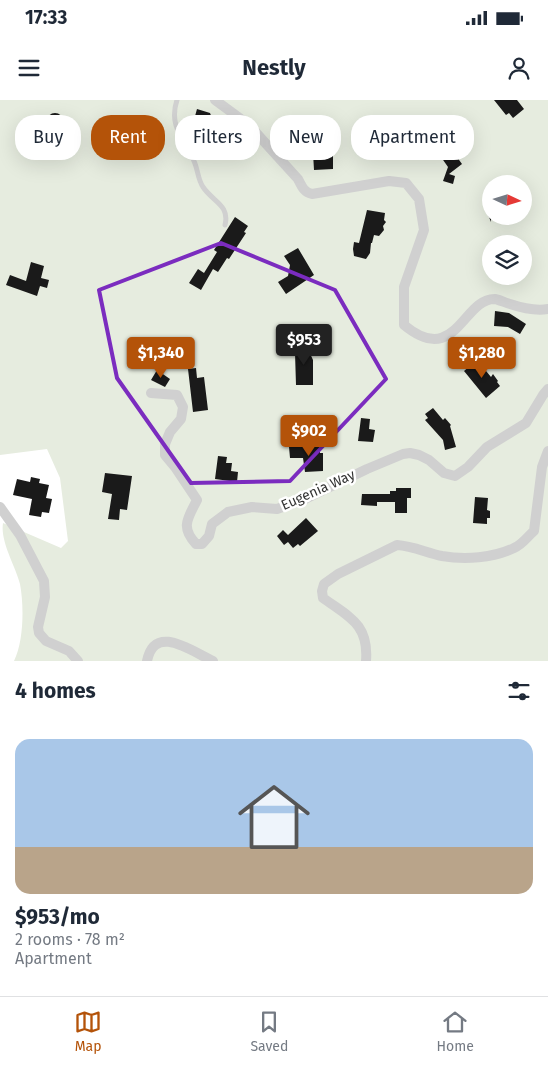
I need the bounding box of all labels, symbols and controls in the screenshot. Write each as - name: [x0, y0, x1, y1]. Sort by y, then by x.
- text: 17:33: [25, 6, 67, 29]
- icon: menu: [15, 54, 43, 82]
- text: Nestly: [242, 54, 306, 81]
- icon: person: [505, 54, 533, 82]
- chip: Buy: [15, 115, 81, 160]
- chip: Rent: [91, 115, 165, 160]
- chip: Filters: [175, 115, 260, 160]
- chip: New: [270, 115, 341, 160]
- chip: Apartment: [351, 115, 474, 160]
- north arrow: [482, 175, 532, 225]
- map controls: [482, 175, 532, 285]
- button: layers: [482, 235, 532, 285]
- pin: $953: [274, 324, 334, 366]
- text: $953: [287, 330, 321, 349]
- pin: $1,340: [120, 336, 202, 379]
- pin: $1,280: [441, 336, 523, 379]
- text: $1,340: [138, 343, 184, 362]
- text: $1,280: [459, 343, 505, 362]
- pin: $902: [279, 414, 339, 457]
- text: $902: [292, 421, 326, 440]
- street label: Eugenia Way: [278, 466, 358, 514]
- icon: filters: [505, 677, 533, 705]
- text: 4 homes: [15, 678, 96, 704]
- icon: home: [229, 772, 319, 862]
- text: $953/mo: [15, 904, 100, 930]
- text: 2 rooms · 78 m²: [15, 930, 125, 949]
- text: Apartment: [15, 949, 92, 968]
- tab: Map: [74, 1008, 102, 1055]
- tab: Saved: [250, 1008, 288, 1055]
- tab: Home: [437, 1008, 474, 1055]

